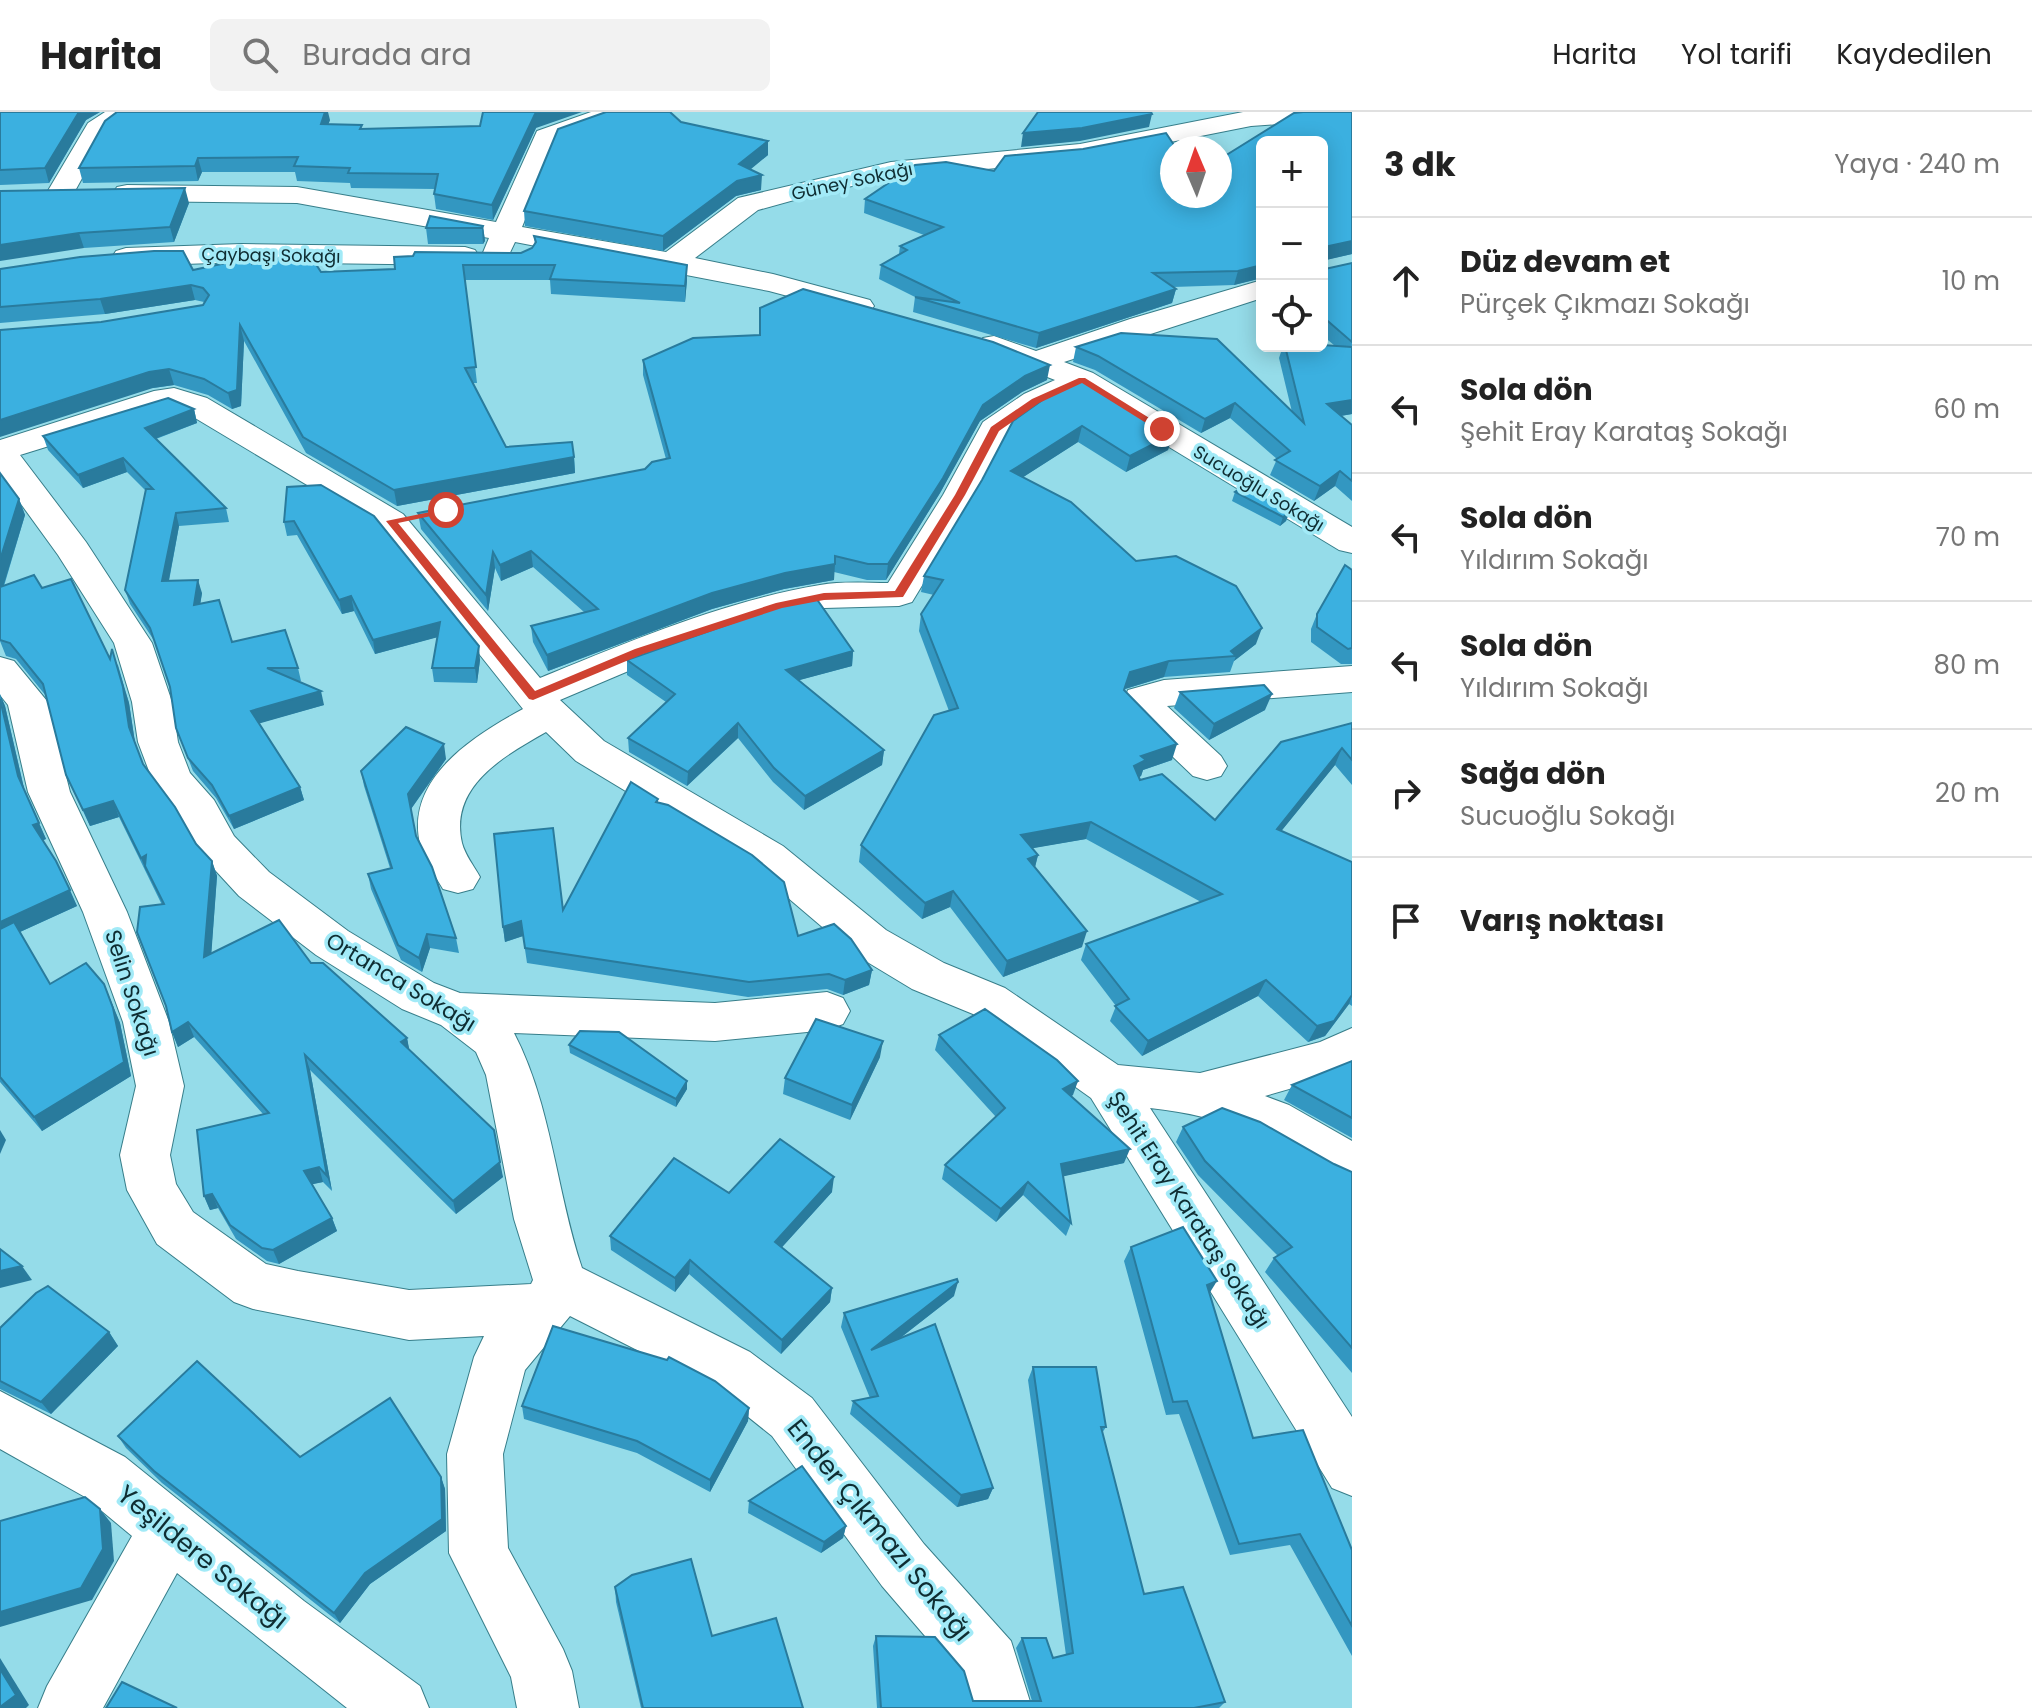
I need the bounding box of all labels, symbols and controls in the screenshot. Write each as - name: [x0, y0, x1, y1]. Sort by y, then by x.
- search box: [210, 19, 770, 91]
- text: Harita: [40, 29, 162, 82]
- icon: search: [238, 33, 282, 77]
- text: Burada ara: [302, 33, 472, 76]
- text: Harita: [1552, 35, 1637, 74]
- text: Yol tarifi: [1681, 35, 1792, 74]
- text: Kaydedilen: [1836, 35, 1992, 74]
- north arrow: [1160, 136, 1232, 208]
- map controls: [1256, 136, 1328, 352]
- button: +: [1256, 136, 1328, 208]
- text: 3 dk: [1384, 140, 1456, 188]
- text: Yaya · 240 m: [1834, 146, 2000, 182]
- street label: Güney Sokağı: [789, 156, 915, 206]
- button: −: [1256, 208, 1328, 280]
- text: Düz devam et: [1460, 240, 1670, 283]
- street label: Çaybaşı Sokağı: [201, 241, 341, 269]
- icon: ahead: [1384, 259, 1428, 303]
- text: 10 m: [1942, 263, 2000, 299]
- button: locate: [1256, 280, 1328, 352]
- text: Pürçek Çıkmazı Sokağı: [1460, 286, 1750, 322]
- text: Sola dön: [1460, 368, 1593, 411]
- icon: left: [1384, 387, 1428, 431]
- text: 60 m: [1933, 391, 2000, 427]
- route end: [1144, 411, 1180, 447]
- text: Şehit Eray Karataş Sokağı: [1460, 414, 1788, 450]
- street label: Sucuoğlu Sokağı: [1189, 439, 1329, 537]
- route start: [428, 492, 464, 528]
- text: Sola dön: [1460, 496, 1593, 539]
- icon: left: [1384, 515, 1428, 559]
- text: 70 m: [1936, 519, 2000, 555]
- text: Yıldırım Sokağı: [1460, 542, 1649, 578]
- text: Sola dön: [1460, 624, 1593, 667]
- icon: left: [1384, 643, 1428, 687]
- text: 80 m: [1934, 647, 2000, 683]
- text: Yıldırım Sokağı: [1460, 670, 1649, 706]
- text: Sağa dön: [1460, 752, 1606, 795]
- icon: right: [1384, 771, 1428, 815]
- text: 20 m: [1935, 775, 2000, 811]
- text: Sucuoğlu Sokağı: [1460, 798, 1675, 834]
- icon: arrive: [1384, 899, 1428, 943]
- text: Varış noktası: [1460, 899, 1665, 942]
- street label: Ortanca Sokağı: [320, 925, 482, 1039]
- street label: Selin Sokağı: [97, 926, 167, 1060]
- street label: Şehit Eray Karataş Sokağı: [1100, 1085, 1278, 1335]
- street label: Ender Çıkmazı Sokağı: [779, 1411, 981, 1649]
- street label: Yeşildere Sokağı: [110, 1477, 296, 1637]

